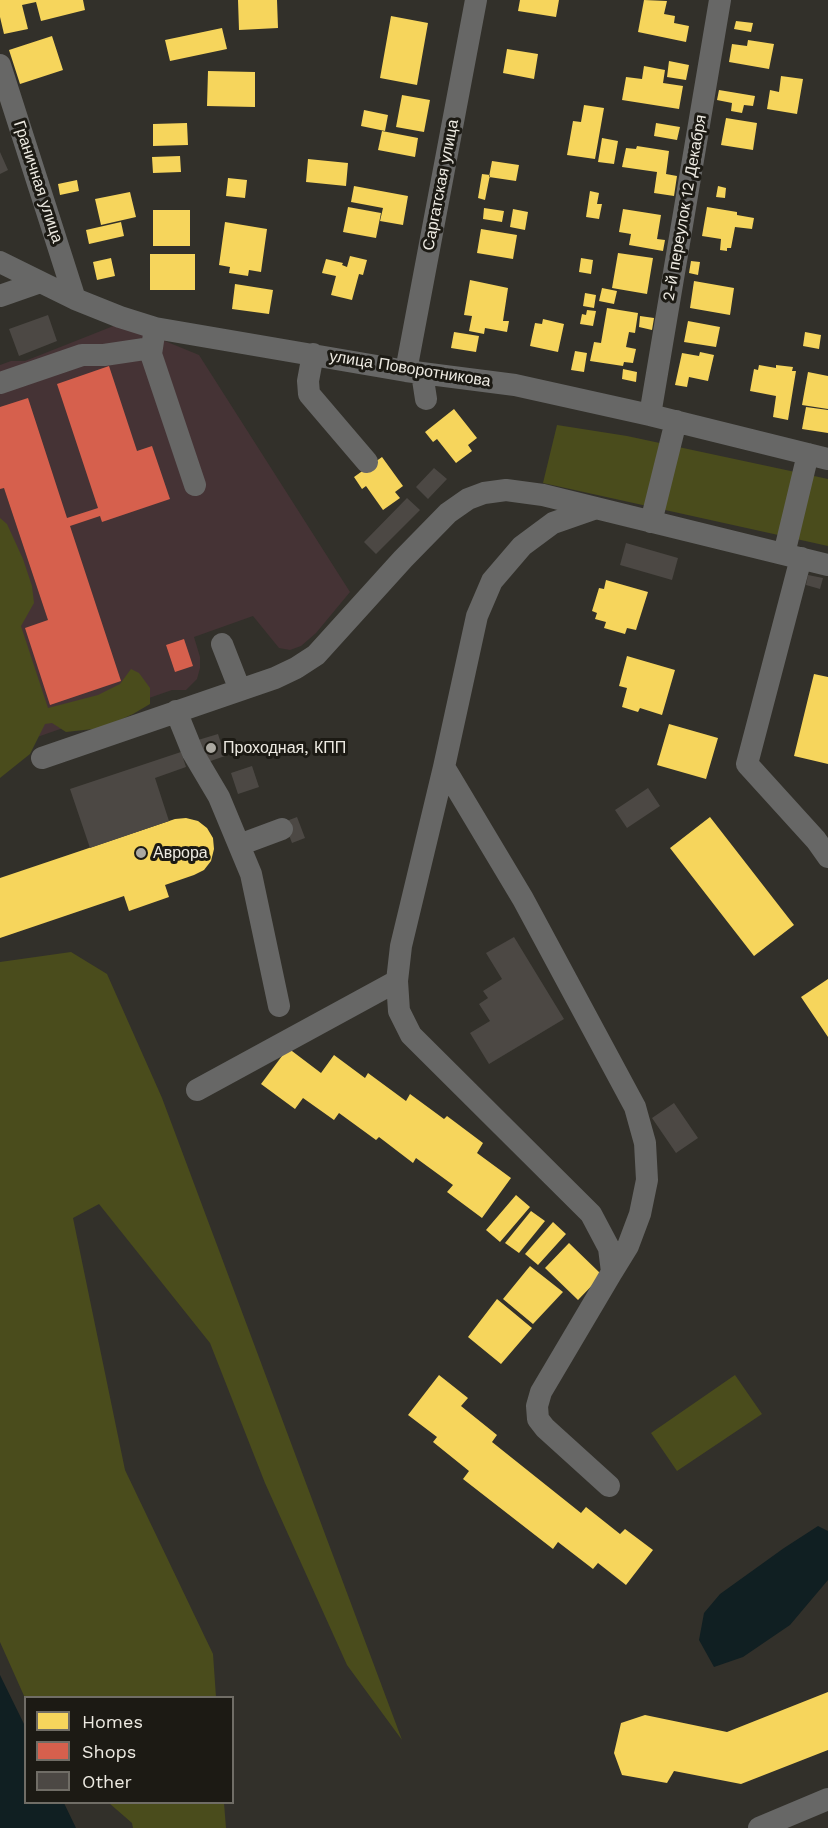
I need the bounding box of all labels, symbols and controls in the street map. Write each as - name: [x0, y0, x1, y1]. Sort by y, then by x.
- street label: 2-й переулок 12 Декабря: [659, 113, 711, 303]
- street label: Граничная улица: [9, 118, 67, 246]
- street label: Саргатская улица: [419, 118, 463, 252]
- street label: улица Поворотникова: [328, 347, 492, 391]
- place label: Проходная, КПП: [223, 738, 346, 758]
- marker: Проходная, КПП: [204, 741, 218, 755]
- place label: Аврора: [153, 843, 208, 863]
- marker: Аврора: [134, 846, 148, 860]
- legend: [24, 1696, 234, 1804]
- text: Homes: [82, 1711, 143, 1732]
- text: Shops: [82, 1741, 136, 1762]
- text: Other: [82, 1771, 132, 1792]

